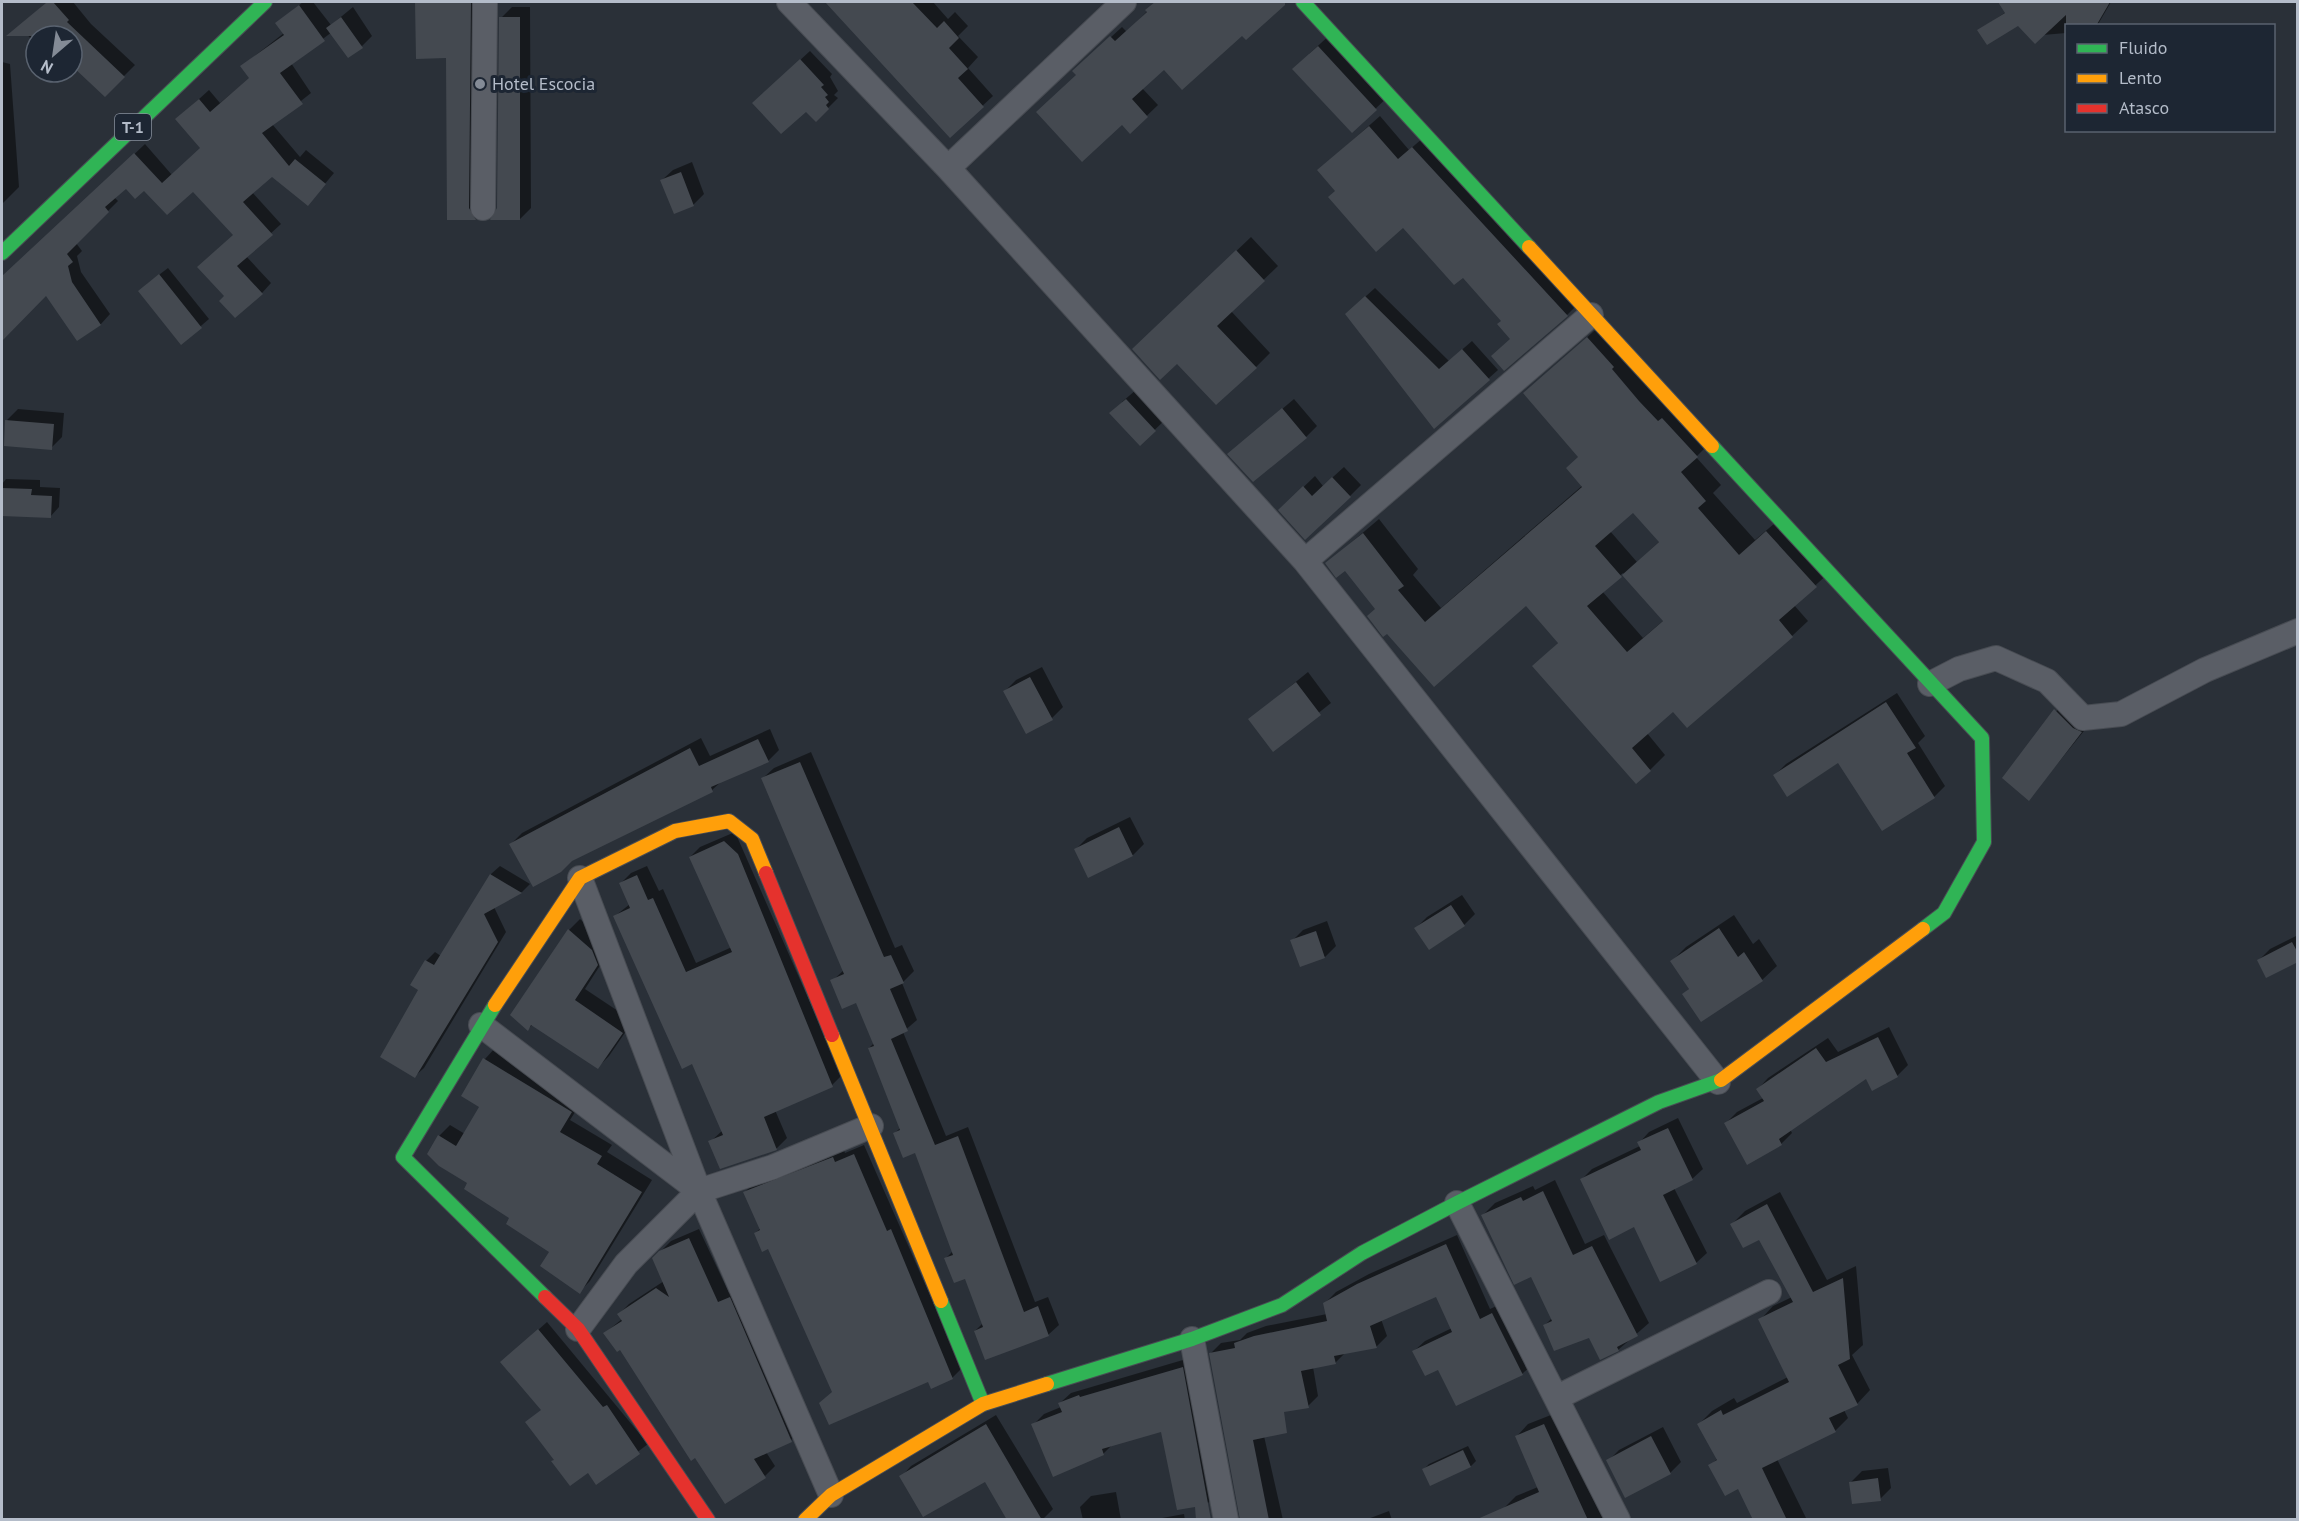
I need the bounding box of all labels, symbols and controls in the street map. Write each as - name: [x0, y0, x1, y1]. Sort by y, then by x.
- north arrow: [24, 24, 84, 84]
- legend: [2065, 24, 2275, 132]
- text: Fluido: [2119, 36, 2167, 59]
- text: N: [37, 56, 56, 78]
- text: Lento: [2119, 66, 2162, 89]
- place label: Hotel Escocia: [492, 72, 595, 95]
- marker: Hotel Escocia: [473, 77, 487, 91]
- text: Atasco: [2119, 96, 2169, 119]
- road number: T-1: [115, 114, 151, 140]

